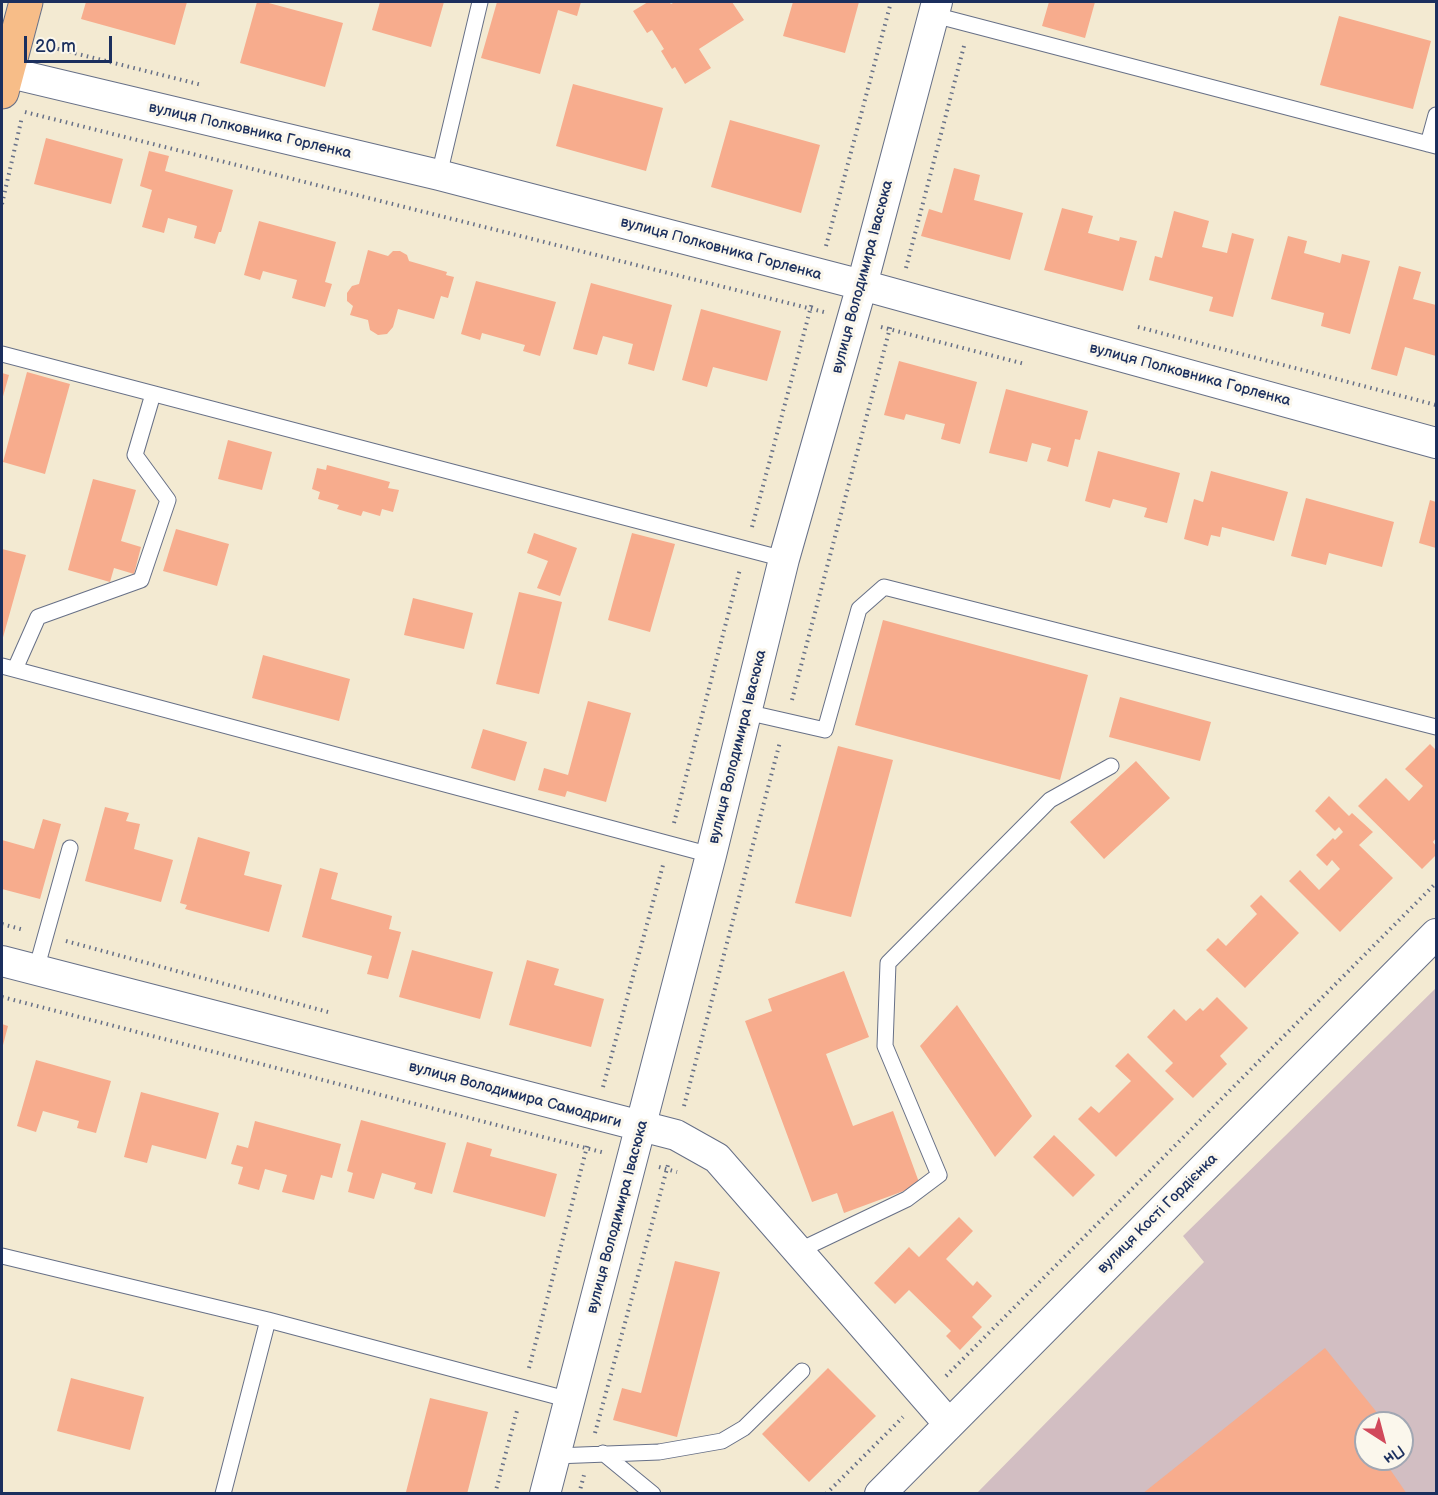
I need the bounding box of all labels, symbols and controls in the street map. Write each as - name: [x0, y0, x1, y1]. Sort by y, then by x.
- scale bar: [27, 24, 116, 62]
- text: 20 m: [35, 36, 76, 57]
- street label: вулиця Полковника Горленка: [147, 99, 353, 163]
- street label: вулиця Володимира Івасюка: [829, 178, 897, 376]
- street label: вулиця Полковника Горленка: [618, 213, 824, 285]
- street label: вулиця Полковника Горленка: [1087, 339, 1293, 411]
- street label: вулиця Володимира Івасюка: [705, 648, 771, 846]
- street label: вулиця Володимира Самодриги: [407, 1058, 623, 1132]
- street label: вулиця Володимира Івасюка: [584, 1118, 652, 1316]
- street label: вулиця Кості Гордієнка: [1094, 1150, 1222, 1278]
- north arrow: [1354, 1411, 1414, 1471]
- text: Пн: [1379, 1440, 1408, 1468]

